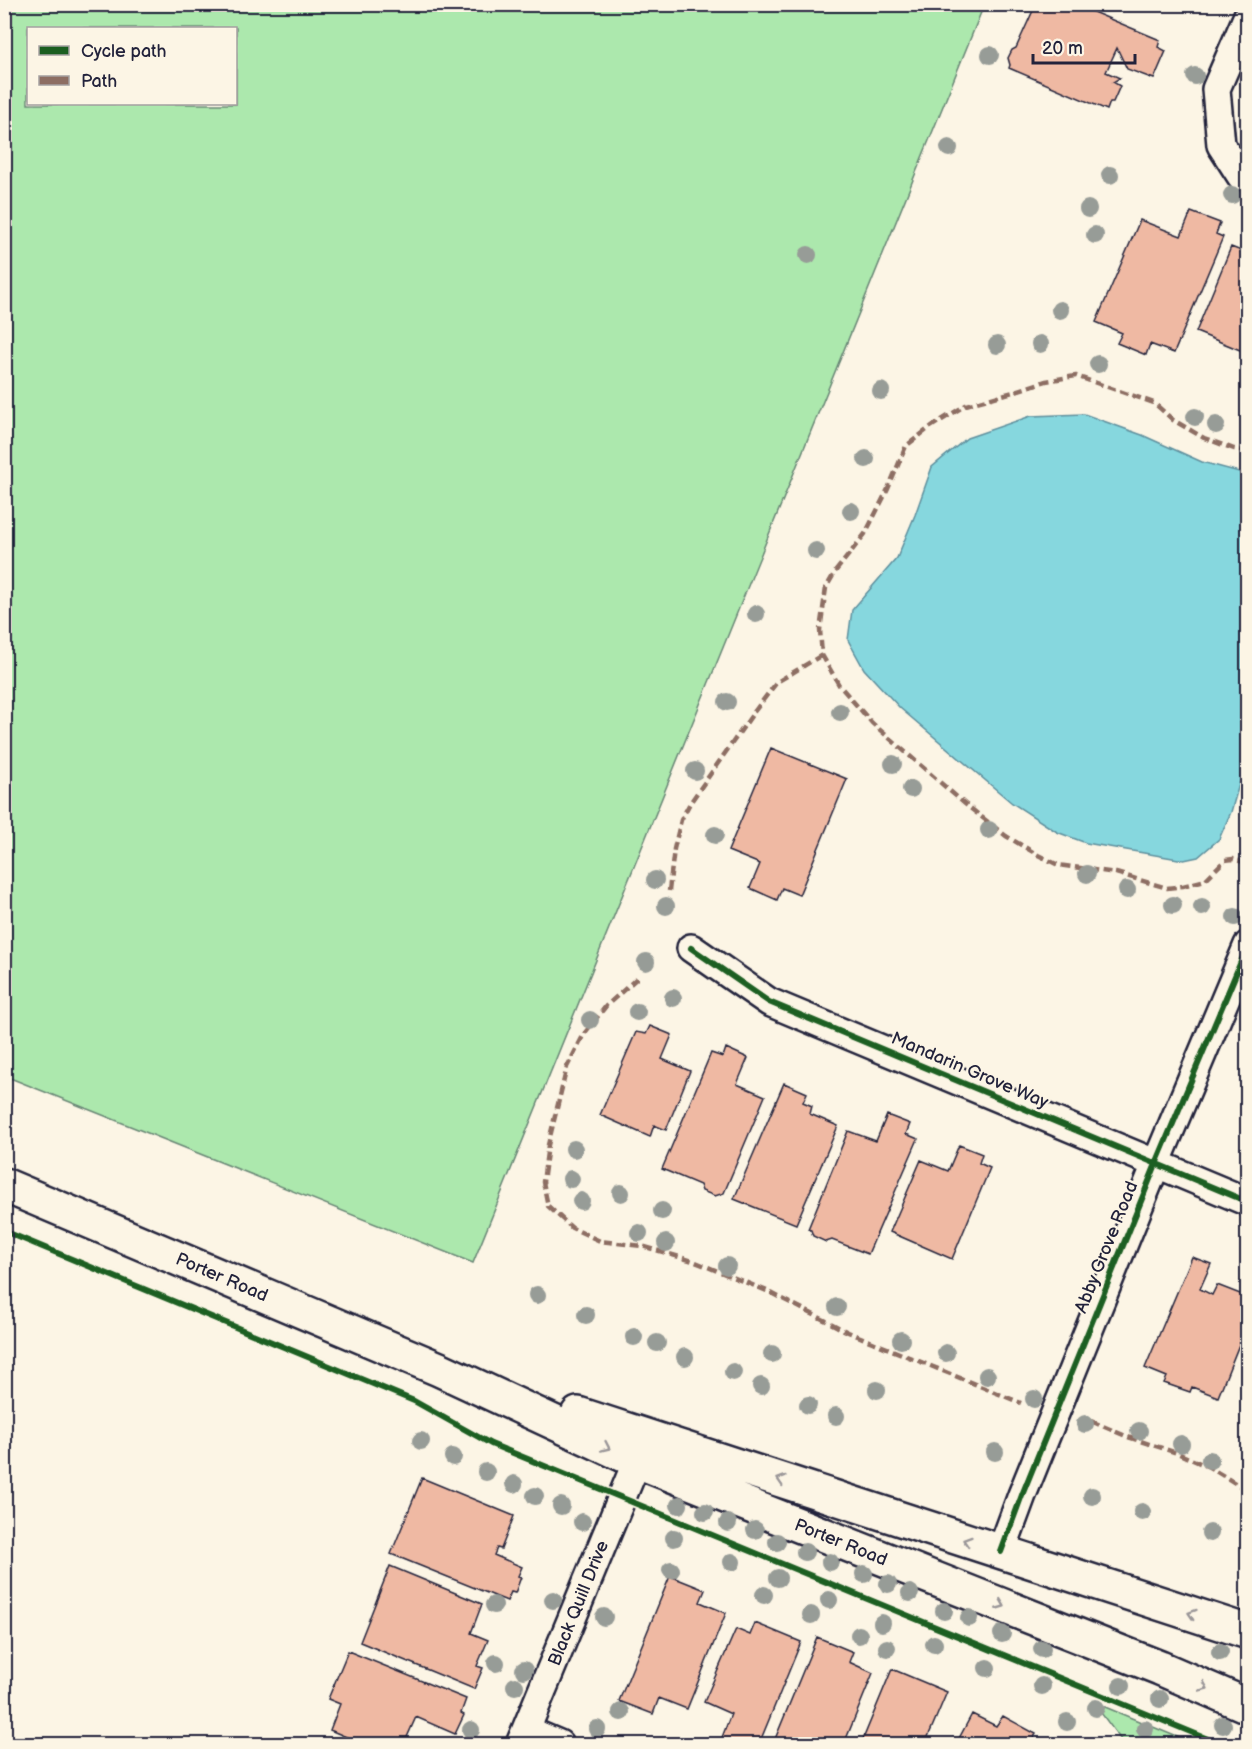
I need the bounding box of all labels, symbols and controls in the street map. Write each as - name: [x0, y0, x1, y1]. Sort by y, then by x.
- legend: [27, 27, 237, 105]
- scale bar: [1033, 27, 1135, 65]
- text: 20 m: [1042, 38, 1083, 59]
- text: Cycle path: [81, 41, 167, 62]
- text: Path: [81, 71, 117, 92]
- street label: Mandarin Grove Way: [888, 1028, 1052, 1113]
- street label: Abby Grove Road: [1070, 1178, 1142, 1316]
- street label: Porter Road: [173, 1249, 271, 1306]
- one-way arrow: [600, 1439, 611, 1451]
- one-way arrow: [776, 1475, 787, 1488]
- street label: Porter Road: [791, 1514, 890, 1571]
- one-way arrow: [962, 1536, 973, 1548]
- street label: Black Quill Drive: [544, 1537, 613, 1669]
- one-way arrow: [995, 1598, 1006, 1610]
- one-way arrow: [1187, 1609, 1198, 1622]
- one-way arrow: [1198, 1680, 1209, 1692]

